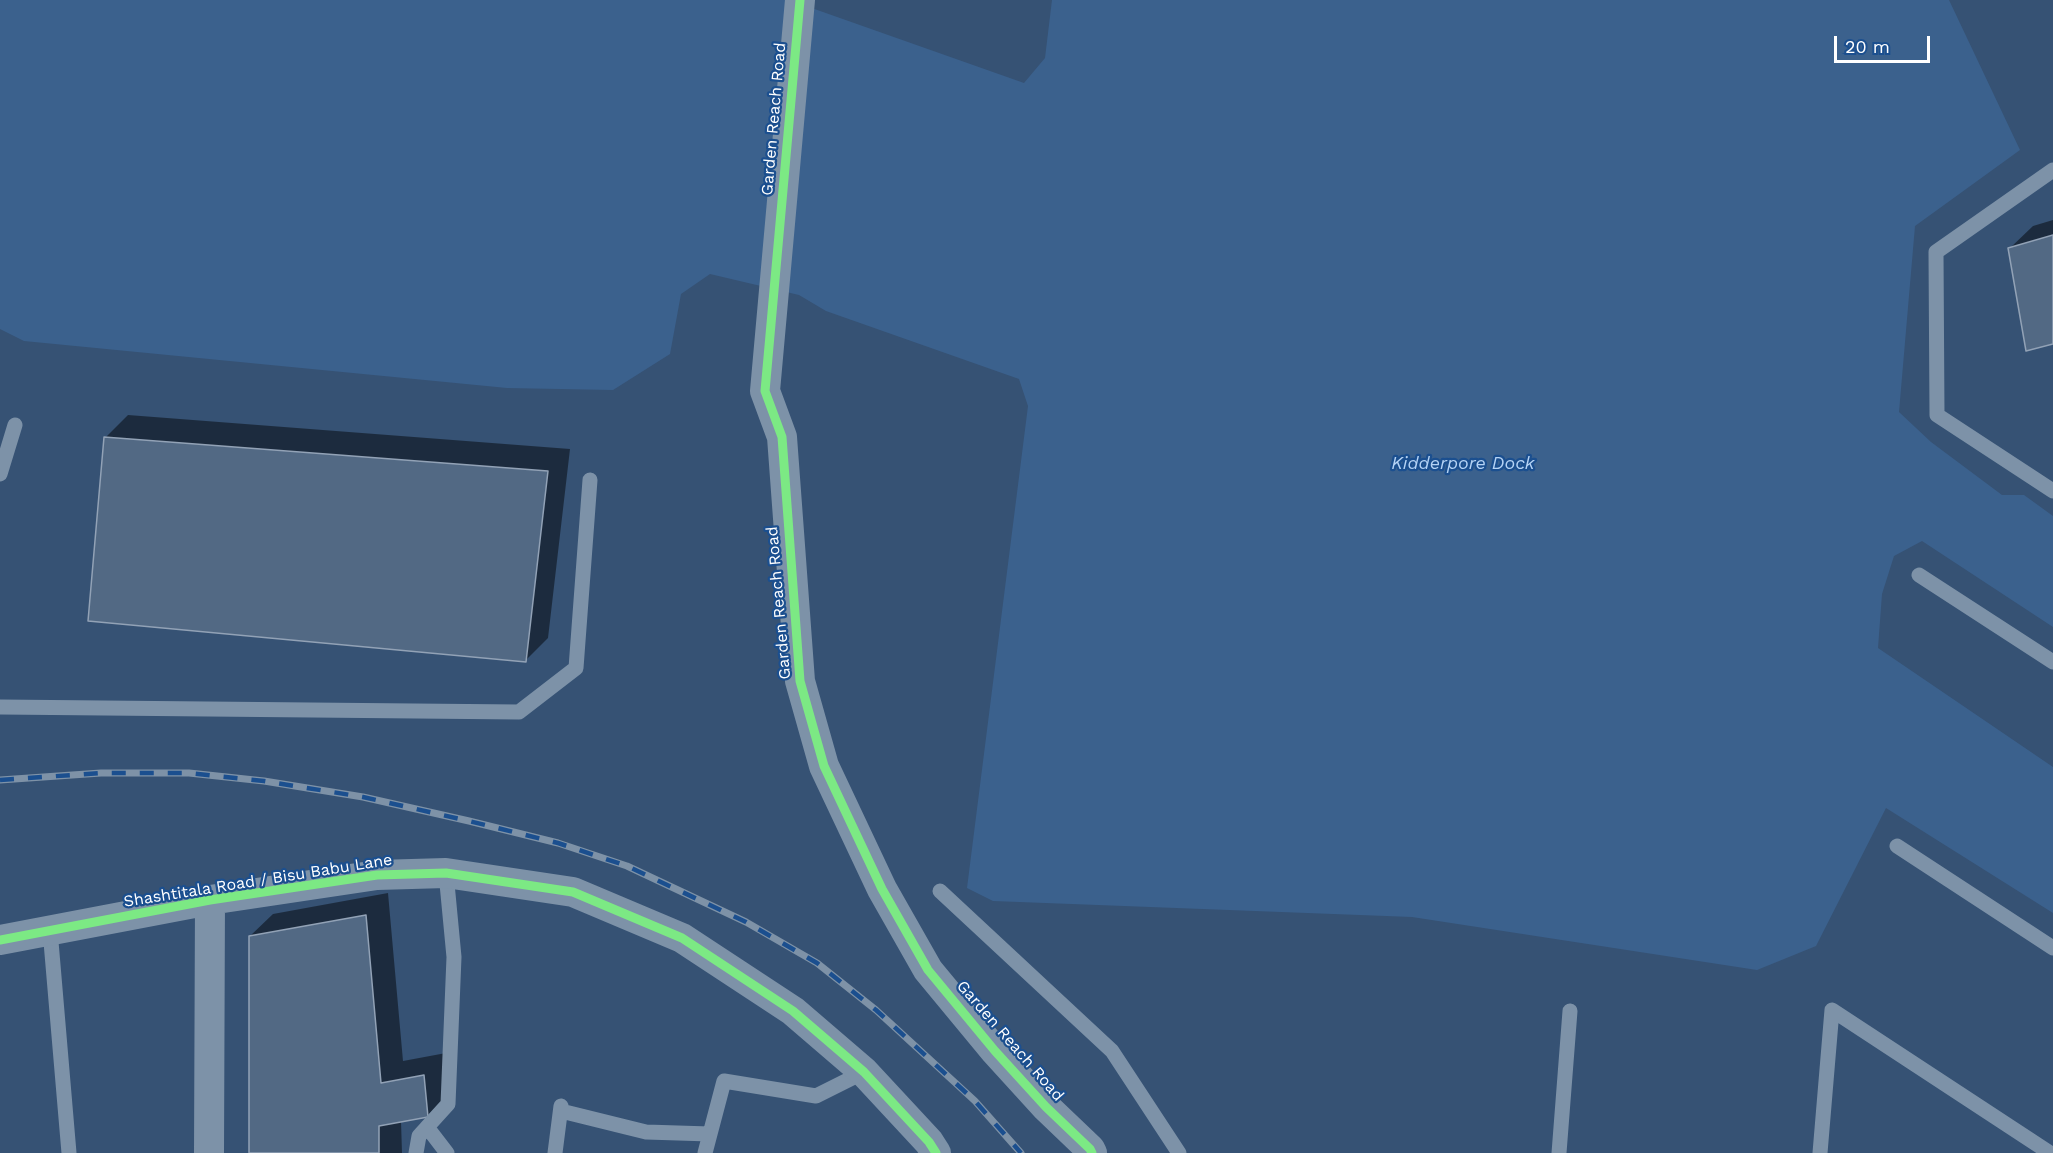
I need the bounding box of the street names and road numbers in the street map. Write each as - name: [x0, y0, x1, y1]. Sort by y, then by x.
- street label: Garden Reach Road: [758, 42, 790, 196]
- street label: Garden Reach Road: [763, 526, 795, 680]
- street label: Shashtitala Road / Bisu Babu Lane: [122, 850, 394, 912]
- street label: Garden Reach Road: [952, 977, 1068, 1105]

